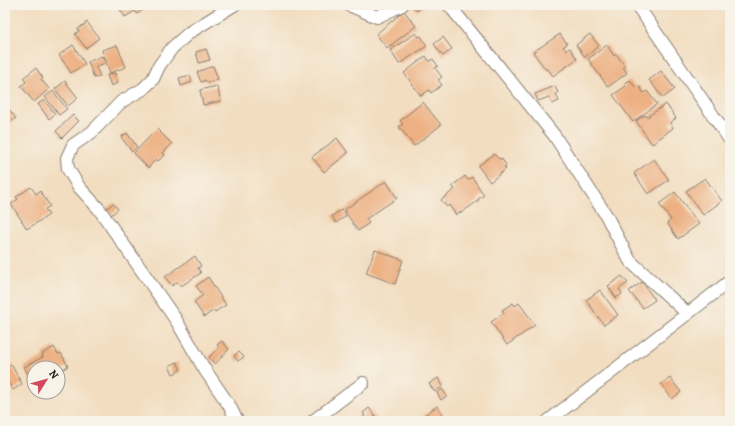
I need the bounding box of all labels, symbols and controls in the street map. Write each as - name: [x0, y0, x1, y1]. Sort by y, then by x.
- north arrow: [26, 360, 66, 400]
- text: N: [45, 367, 62, 382]

